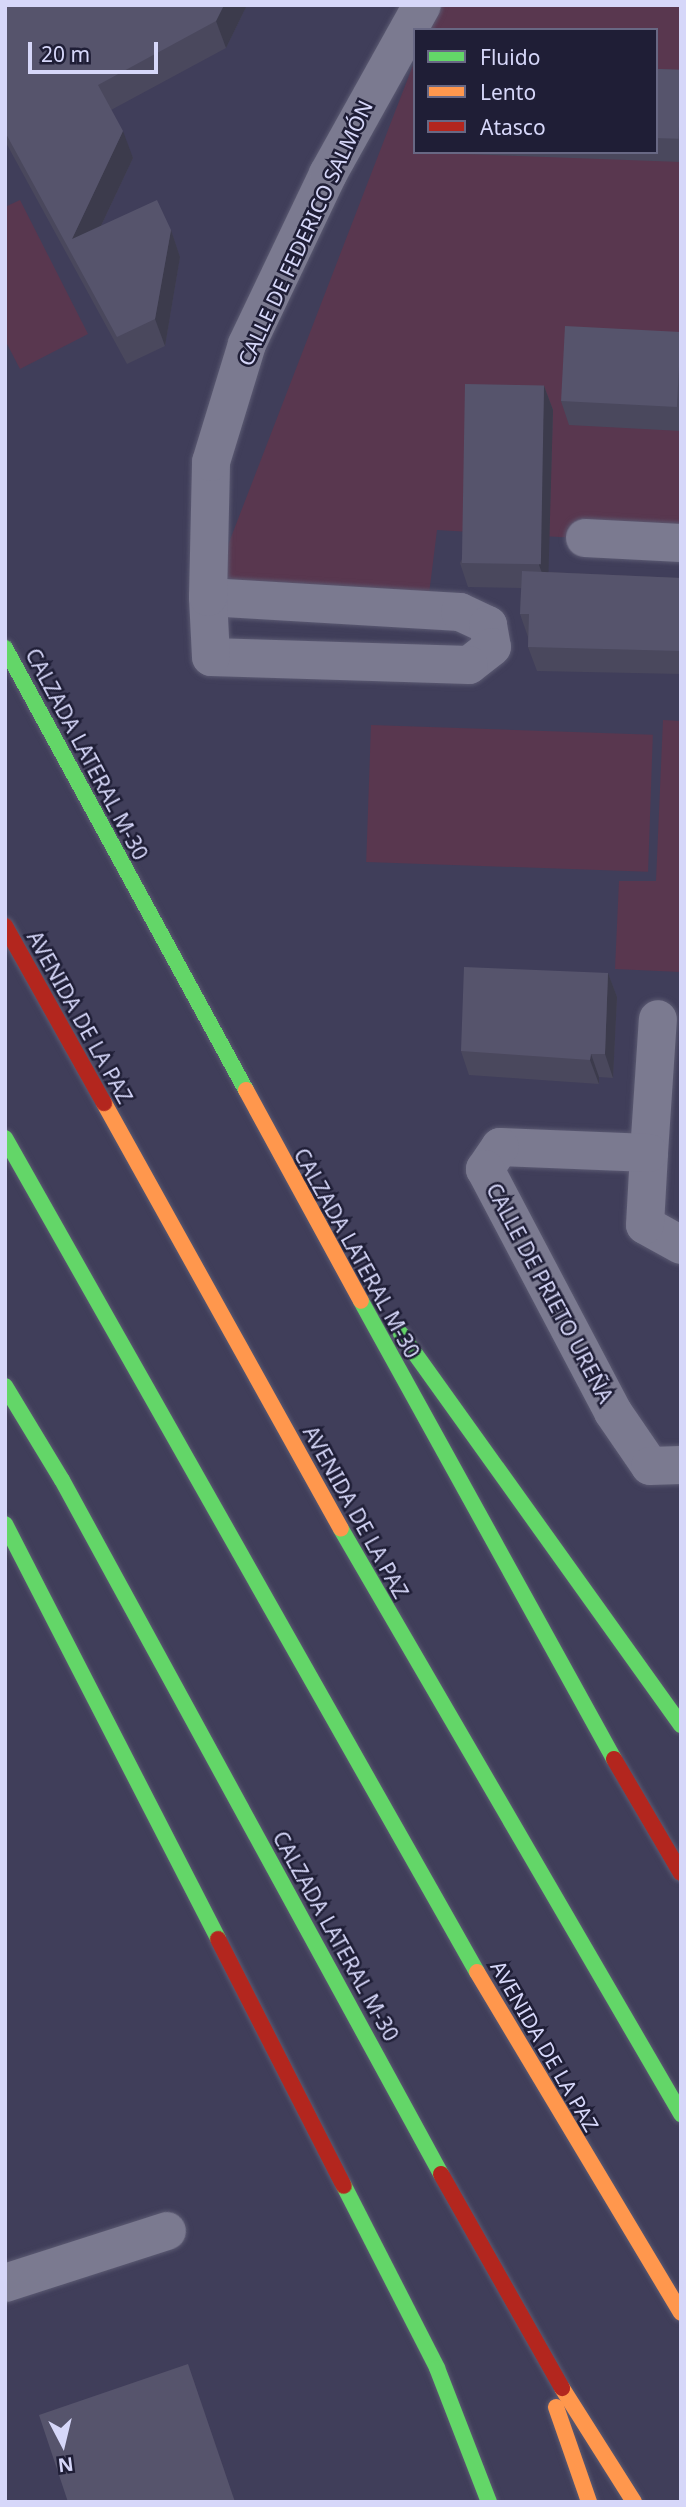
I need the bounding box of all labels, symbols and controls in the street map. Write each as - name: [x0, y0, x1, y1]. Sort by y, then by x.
- scale bar: [32, 28, 161, 72]
- legend: [413, 28, 658, 154]
- text: 20 m: [41, 40, 90, 68]
- text: Fluido: [480, 43, 540, 71]
- text: Lento: [480, 78, 536, 106]
- street label: CALLE DE FEDERICO SALMÓN: [232, 96, 378, 370]
- text: Atasco: [480, 113, 546, 141]
- street label: CALZADA LATERAL M-30: [20, 644, 154, 864]
- street label: AVENIDA DE LA PAZ: [22, 926, 138, 1108]
- street label: CALZADA LATERAL M-30: [289, 1144, 425, 1362]
- street label: CALLE DE PRIETO UREÑA: [481, 1179, 619, 1407]
- street label: AVENIDA DE LA PAZ: [298, 1421, 414, 1603]
- street label: CALZADA LATERAL M-30: [268, 1827, 404, 2045]
- street label: AVENIDA DE LA PAZ: [486, 1956, 604, 2136]
- north arrow: [28, 2409, 98, 2479]
- text: N: [56, 2451, 75, 2479]

